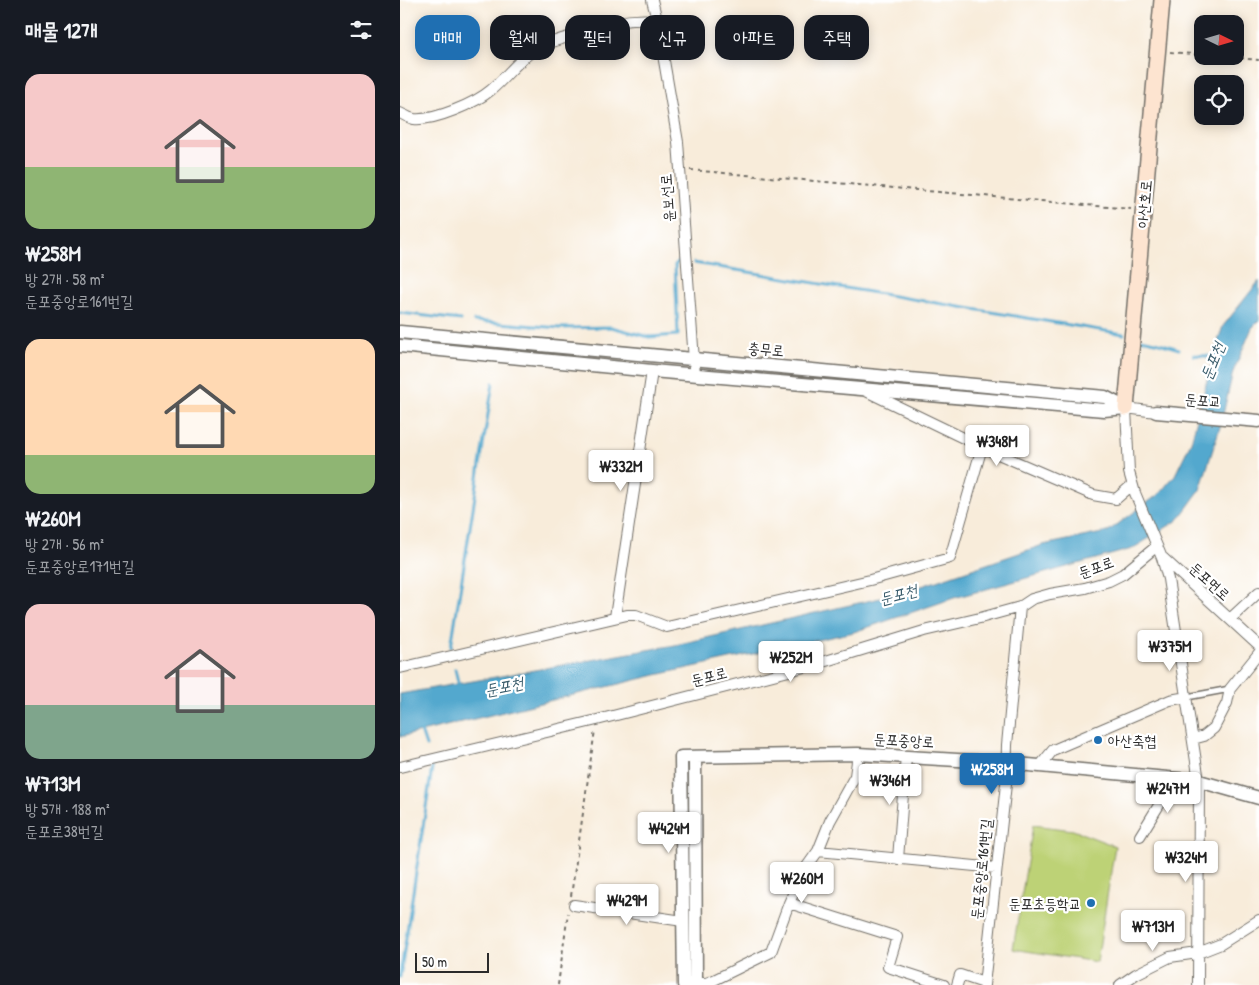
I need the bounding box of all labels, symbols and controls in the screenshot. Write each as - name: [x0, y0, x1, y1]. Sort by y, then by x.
- chip: 매매: [415, 15, 480, 60]
- chip: 월세: [490, 15, 555, 60]
- chip: 필터: [565, 15, 630, 60]
- chip: 신규: [640, 15, 705, 60]
- chip: 아파트: [715, 15, 794, 60]
- chip: 주택: [804, 15, 869, 60]
- north arrow: [1194, 15, 1244, 65]
- map controls: [1194, 15, 1244, 125]
- text: 매물 12개: [25, 16, 98, 45]
- icon: filters: [347, 16, 375, 44]
- button: locate: [1194, 75, 1244, 125]
- icon: home: [155, 106, 245, 196]
- street label: 윤보선로: [655, 173, 679, 223]
- street label: 아산호로: [1131, 179, 1157, 229]
- text: ₩258M: [25, 239, 81, 268]
- text: 방 2개 · 58 m²: [25, 268, 104, 290]
- text: 둔포중앙로161번길: [25, 290, 133, 312]
- street label: 충무로: [747, 337, 785, 361]
- water label: 둔포천: [1195, 337, 1230, 383]
- icon: home: [155, 371, 245, 461]
- street label: 둔포교: [1184, 388, 1222, 412]
- pin: ₩348M: [962, 424, 1032, 467]
- text: ₩348M: [976, 430, 1018, 452]
- pin: ₩332M: [586, 450, 656, 492]
- text: ₩332M: [599, 455, 643, 477]
- text: ₩260M: [25, 504, 81, 533]
- text: 방 2개 · 56 m²: [25, 533, 104, 555]
- street label: 둔포로: [1075, 551, 1117, 583]
- text: 둔포중앙로171번길: [25, 555, 135, 577]
- street label: 둔포면로: [1185, 557, 1235, 605]
- water label: 둔포천: [876, 578, 922, 610]
- pin: ₩375M: [1135, 630, 1205, 672]
- text: ₩375M: [1148, 635, 1192, 657]
- icon: home: [155, 636, 245, 726]
- pin: ₩252M: [756, 640, 826, 683]
- text: ₩252M: [769, 646, 813, 668]
- street label: 둔포로: [689, 661, 729, 691]
- water label: 둔포천: [483, 671, 527, 701]
- street label: 둔포중앙로: [873, 728, 935, 752]
- place label: 아산축협: [1108, 730, 1156, 751]
- marker: 아산축협: [1092, 734, 1104, 746]
- pin: ₩258M: [957, 752, 1027, 795]
- text: ₩258M: [971, 758, 1013, 780]
- pin: ₩346M: [855, 764, 925, 806]
- text: ₩713M: [25, 769, 81, 798]
- text: ₩346M: [870, 769, 910, 791]
- pin: ₩247M: [1133, 772, 1203, 814]
- text: ₩247M: [1147, 777, 1189, 799]
- text: 방 5개 · 188 m²: [25, 798, 110, 820]
- pin: ₩424M: [634, 812, 704, 854]
- text: ₩424M: [649, 817, 689, 839]
- street label: 둔포중앙로161번길: [965, 817, 997, 921]
- text: 둔포로38번길: [25, 820, 103, 842]
- pin: ₩324M: [1151, 840, 1221, 883]
- text: ₩324M: [1165, 846, 1207, 868]
- pin: ₩260M: [767, 862, 837, 904]
- text: ₩260M: [781, 867, 823, 889]
- pin: ₩429M: [592, 884, 662, 926]
- text: ₩429M: [607, 889, 647, 911]
- place label: 둔포초등학교: [1009, 893, 1081, 914]
- marker: 둔포초등학교: [1085, 897, 1097, 909]
- pin: ₩713M: [1118, 910, 1188, 952]
- text: ₩713M: [1132, 915, 1174, 937]
- scale bar: [415, 950, 489, 973]
- text: 50 m: [422, 952, 447, 971]

